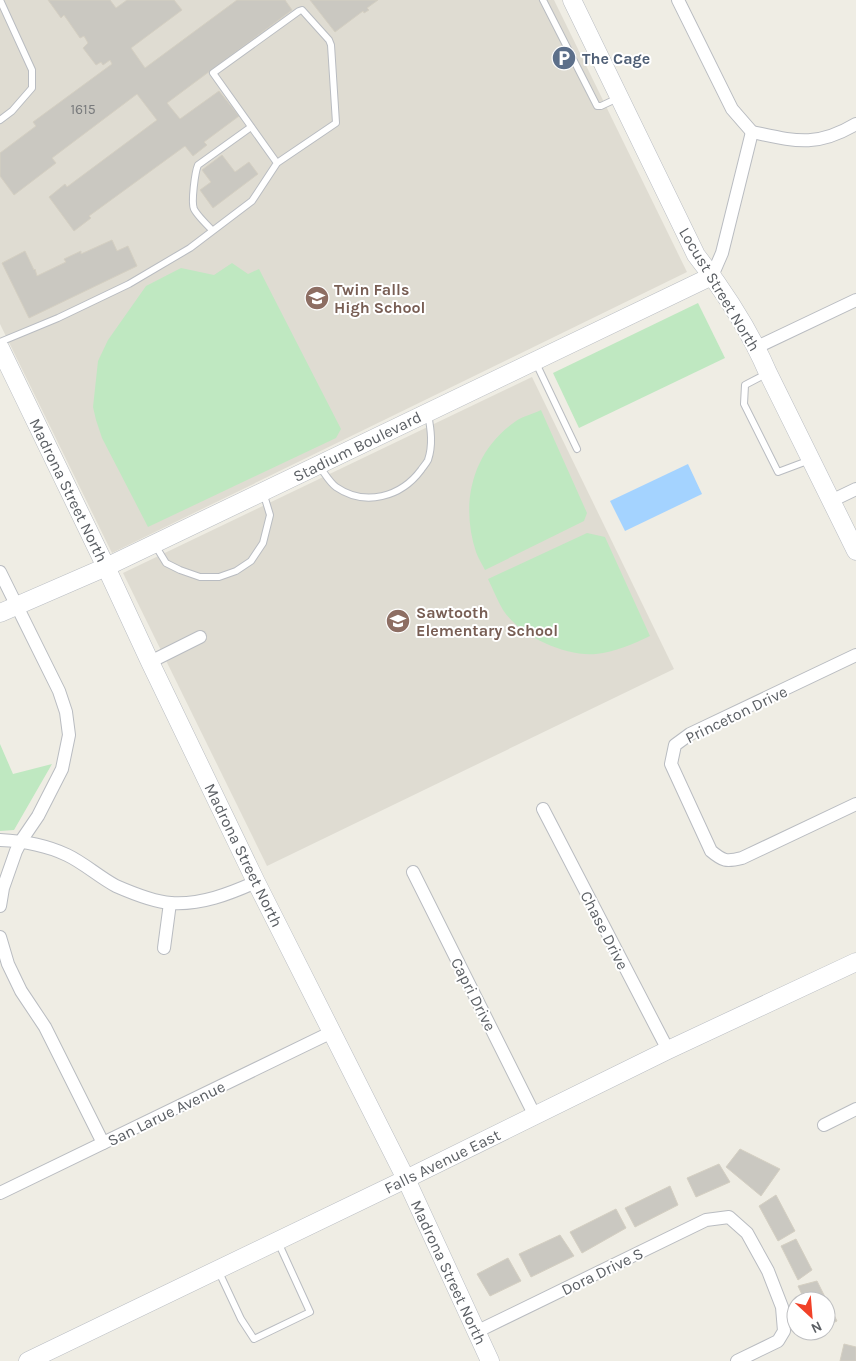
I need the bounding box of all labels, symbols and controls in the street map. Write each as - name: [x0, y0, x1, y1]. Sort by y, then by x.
- parking icon: The Cage: [551, 45, 577, 71]
- place label: The Cage: [582, 49, 650, 68]
- house number: 1615: [70, 101, 96, 118]
- street label: Locust Street North: [675, 224, 764, 355]
- place label: Twin Falls High School: [334, 280, 426, 317]
- school or university icon: Twin Falls High School: [304, 285, 330, 311]
- street label: Stadium Boulevard: [290, 407, 424, 486]
- street label: Madrona Street North: [25, 415, 112, 565]
- place label: Sawtooth Elementary School: [416, 603, 558, 640]
- school or university icon: Sawtooth Elementary School: [385, 608, 411, 634]
- street label: Princeton Drive: [682, 682, 790, 747]
- street label: Madrona Street North: [200, 780, 287, 930]
- street label: Chase Drive: [577, 888, 633, 973]
- street label: Capri Drive: [447, 954, 500, 1034]
- street label: San Larue Avenue: [104, 1077, 228, 1150]
- street label: Falls Avenue East: [381, 1125, 503, 1198]
- street label: Madrona Street North: [407, 1197, 490, 1348]
- street label: Dora Drive S: [558, 1244, 646, 1299]
- north arrow: [786, 1291, 836, 1341]
- text: N: [808, 1317, 825, 1337]

